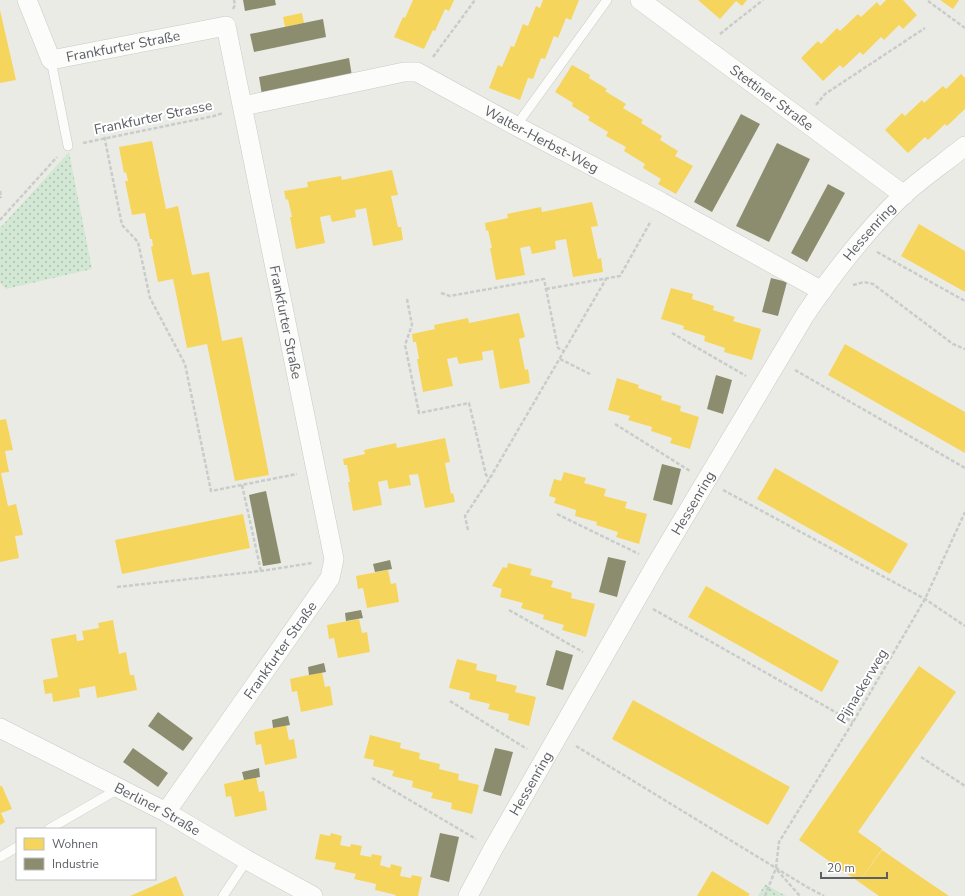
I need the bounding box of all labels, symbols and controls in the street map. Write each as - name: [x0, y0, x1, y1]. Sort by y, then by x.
- street label: Frankfurter Straße: [65, 26, 182, 67]
- street label: Stettiner Straße: [726, 61, 817, 135]
- street label: Frankfurter Strasse: [92, 96, 214, 139]
- street label: Walter-Herbst-Weg: [481, 101, 602, 178]
- street label: Hessenring: [839, 199, 900, 265]
- street label: Frankfurter Straße: [265, 264, 306, 381]
- street label: Hessenring: [667, 468, 720, 539]
- street label: Frankfurter Straße: [239, 598, 321, 703]
- street label: Pijnackerweg: [833, 645, 892, 727]
- street label: Hessenring: [505, 748, 557, 819]
- street label: Berliner Straße: [111, 778, 204, 840]
- legend: [16, 828, 156, 880]
- text: Wohnen: [52, 836, 98, 852]
- scale bar: [821, 854, 887, 880]
- text: Industrie: [52, 856, 99, 872]
- text: 20 m: [827, 860, 855, 876]

